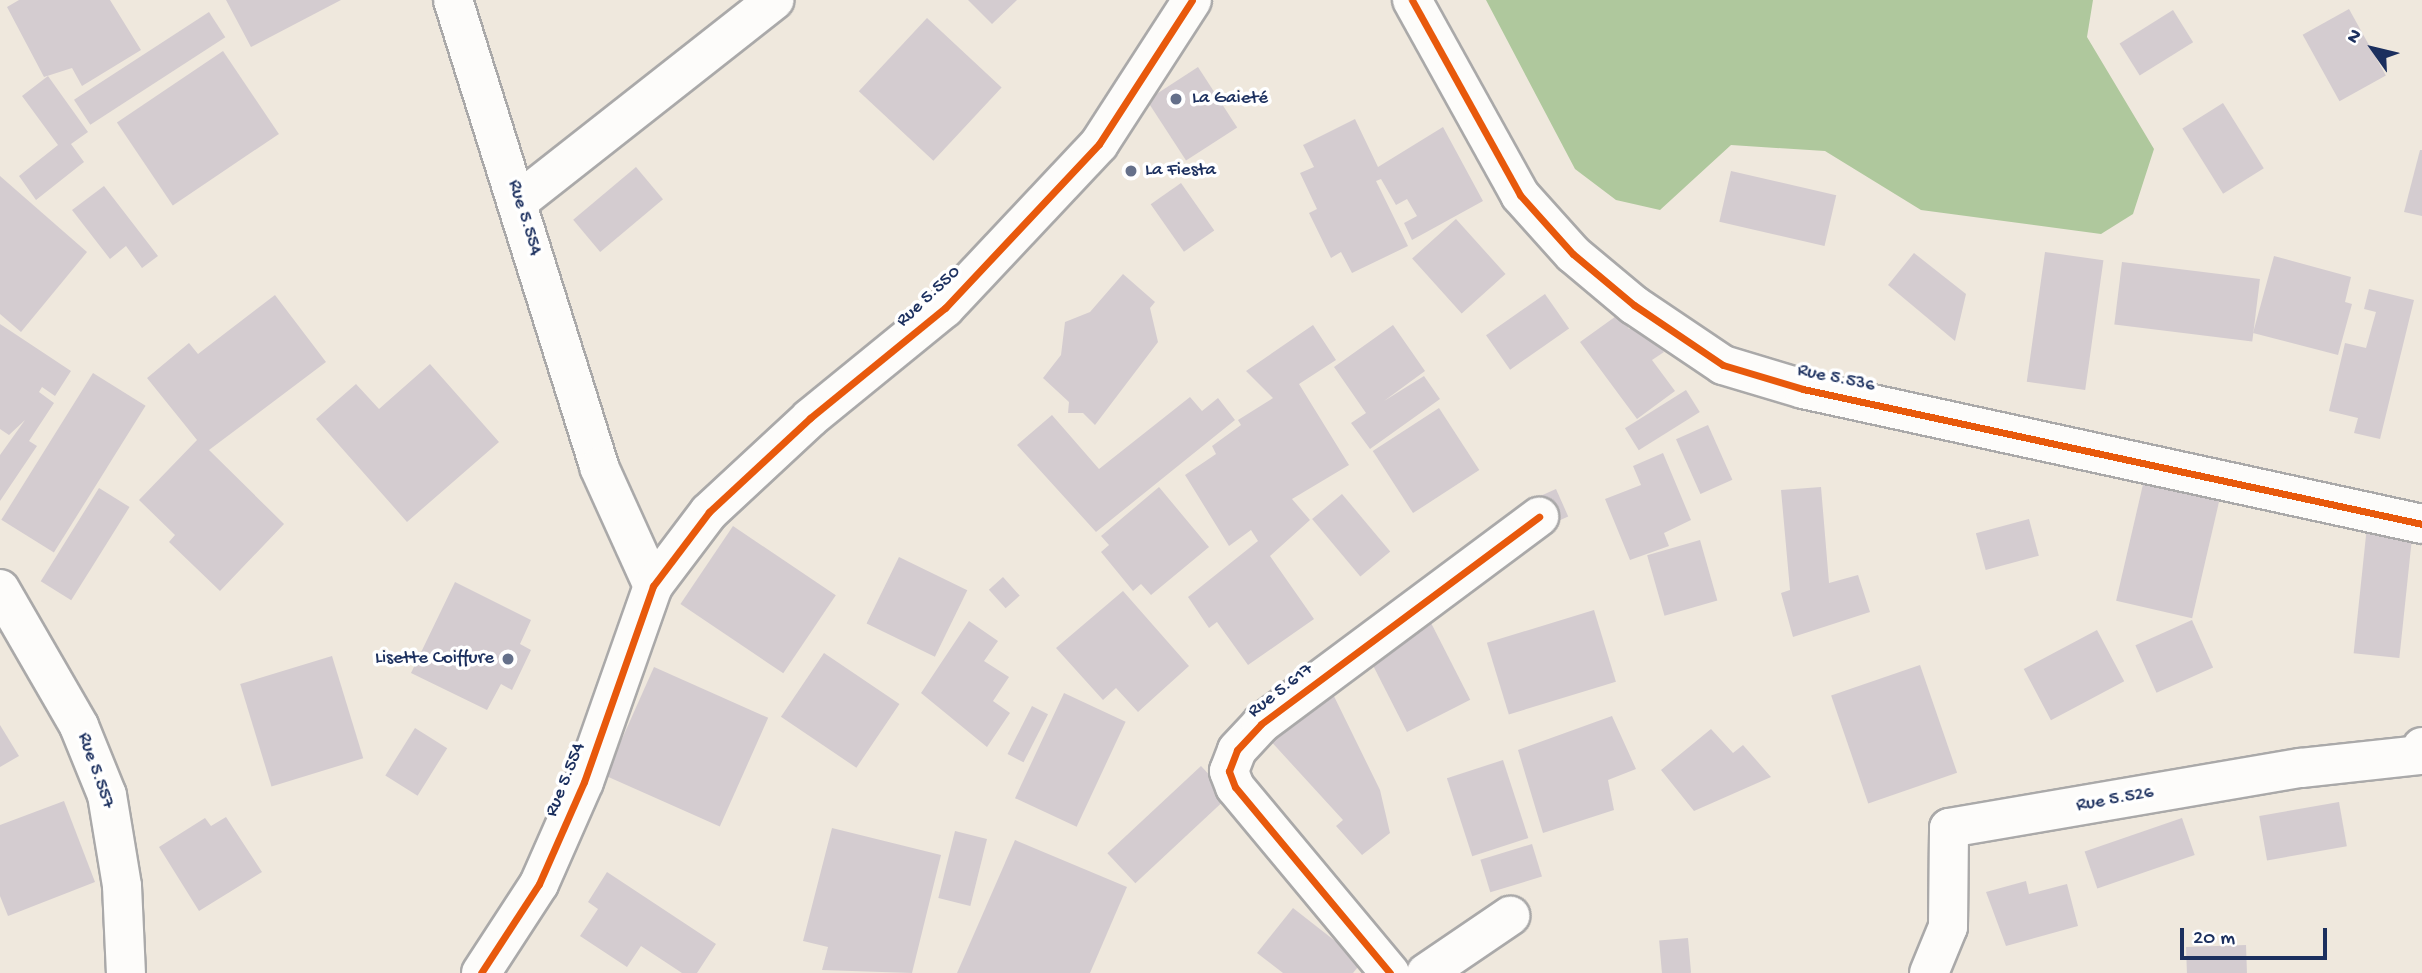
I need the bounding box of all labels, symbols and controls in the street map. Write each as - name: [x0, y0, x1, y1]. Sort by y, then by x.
- north arrow: [2338, 14, 2408, 84]
- text: N: [2342, 25, 2368, 49]
- place label: La Gaieté: [1192, 88, 1268, 110]
- marker: La Gaieté: [1166, 89, 1186, 109]
- place label: La Fiesta: [1145, 160, 1216, 182]
- marker: La Fiesta: [1123, 163, 1139, 179]
- street label: Rue 5.554: [502, 177, 546, 259]
- street label: Rue 5.550: [892, 261, 966, 333]
- street label: Rue 5.536: [1795, 360, 1877, 398]
- place label: Lisette Coiffure: [375, 648, 494, 670]
- marker: Lisette Coiffure: [500, 651, 516, 667]
- street label: Rue 5.617: [1244, 659, 1318, 723]
- street label: Rue 5.557: [71, 730, 119, 812]
- street label: Rue 5.554: [541, 740, 591, 820]
- street label: Rue 5.526: [2075, 782, 2155, 818]
- scale bar: [2184, 914, 2331, 958]
- text: 20 m: [2193, 927, 2235, 952]

